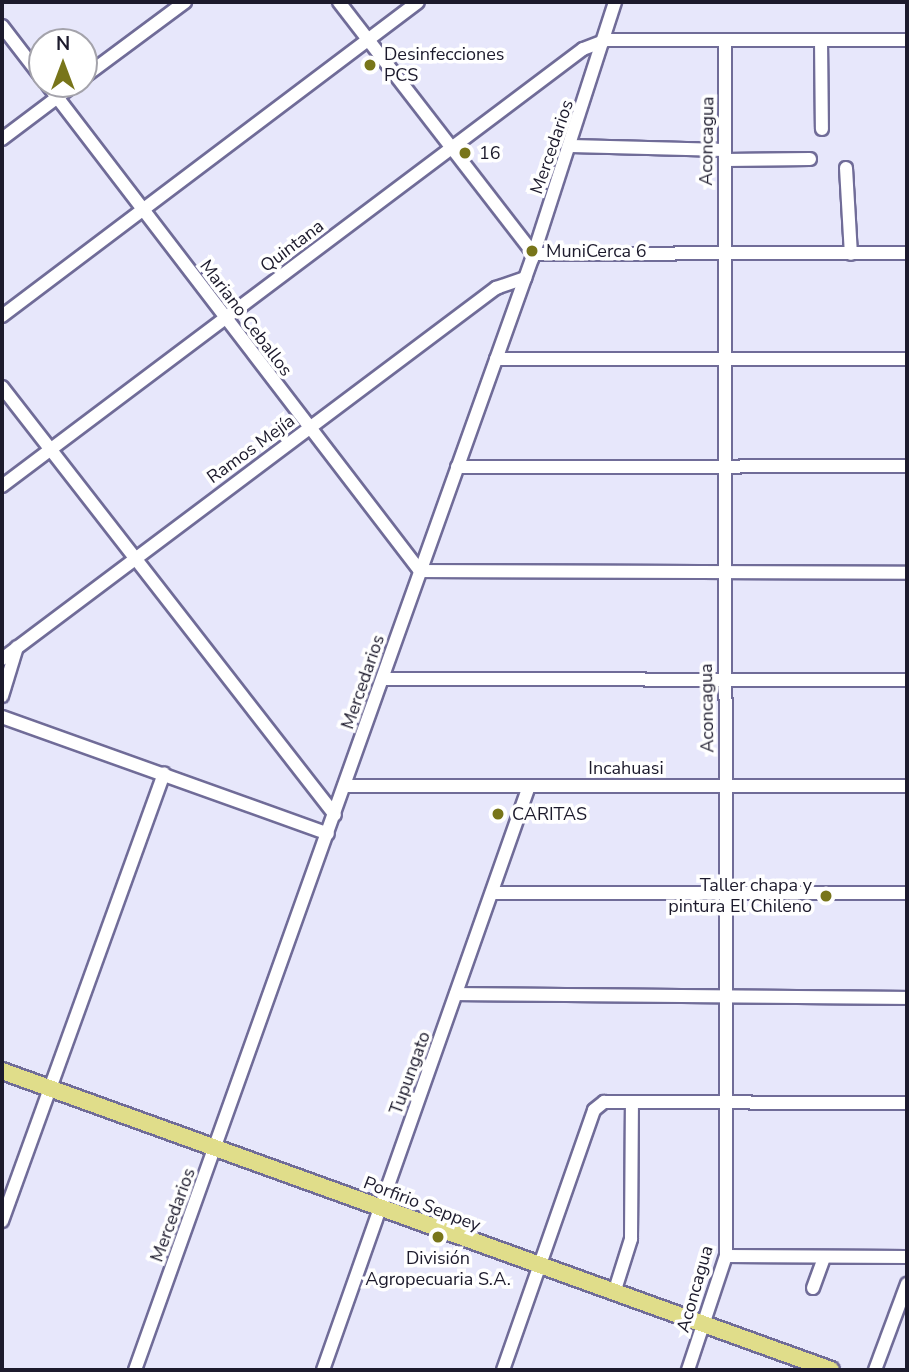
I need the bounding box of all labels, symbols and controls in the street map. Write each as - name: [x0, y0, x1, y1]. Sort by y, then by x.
- north arrow: [28, 28, 98, 98]
- text: N: [56, 31, 70, 57]
- place label: Desinfecciones PCS: [384, 44, 504, 86]
- marker: Desinfecciones PCS: [362, 57, 378, 73]
- street label: Aconcagua: [695, 96, 719, 186]
- street label: Mercedarios: [526, 97, 578, 197]
- place label: 16: [479, 142, 501, 164]
- marker: 16: [457, 145, 473, 161]
- street label: Quintana: [256, 215, 328, 277]
- place label: MuniCerca 6: [546, 240, 647, 262]
- marker: MuniCerca 6: [524, 243, 540, 259]
- street label: Mariano Ceballos: [195, 255, 297, 381]
- street label: Ramos Mejía: [203, 410, 299, 488]
- street label: Mercedarios: [337, 632, 389, 732]
- street label: Aconcagua: [695, 663, 719, 753]
- street label: Incahuasi: [588, 757, 664, 779]
- place label: CARITAS: [512, 803, 587, 825]
- marker: CARITAS: [490, 806, 506, 822]
- place label: Taller chapa y pintura El Chileno: [668, 875, 812, 917]
- marker: Taller chapa y pintura El Chileno: [818, 888, 834, 904]
- street label: Tupungato: [385, 1029, 435, 1117]
- street label: Mercedarios: [146, 1165, 200, 1265]
- street label: Porfirio Seppey: [360, 1172, 484, 1236]
- marker: División Agropecuaria S.A.: [430, 1229, 446, 1245]
- street label: Aconcagua: [672, 1243, 718, 1335]
- place label: División Agropecuaria S.A.: [365, 1248, 511, 1290]

